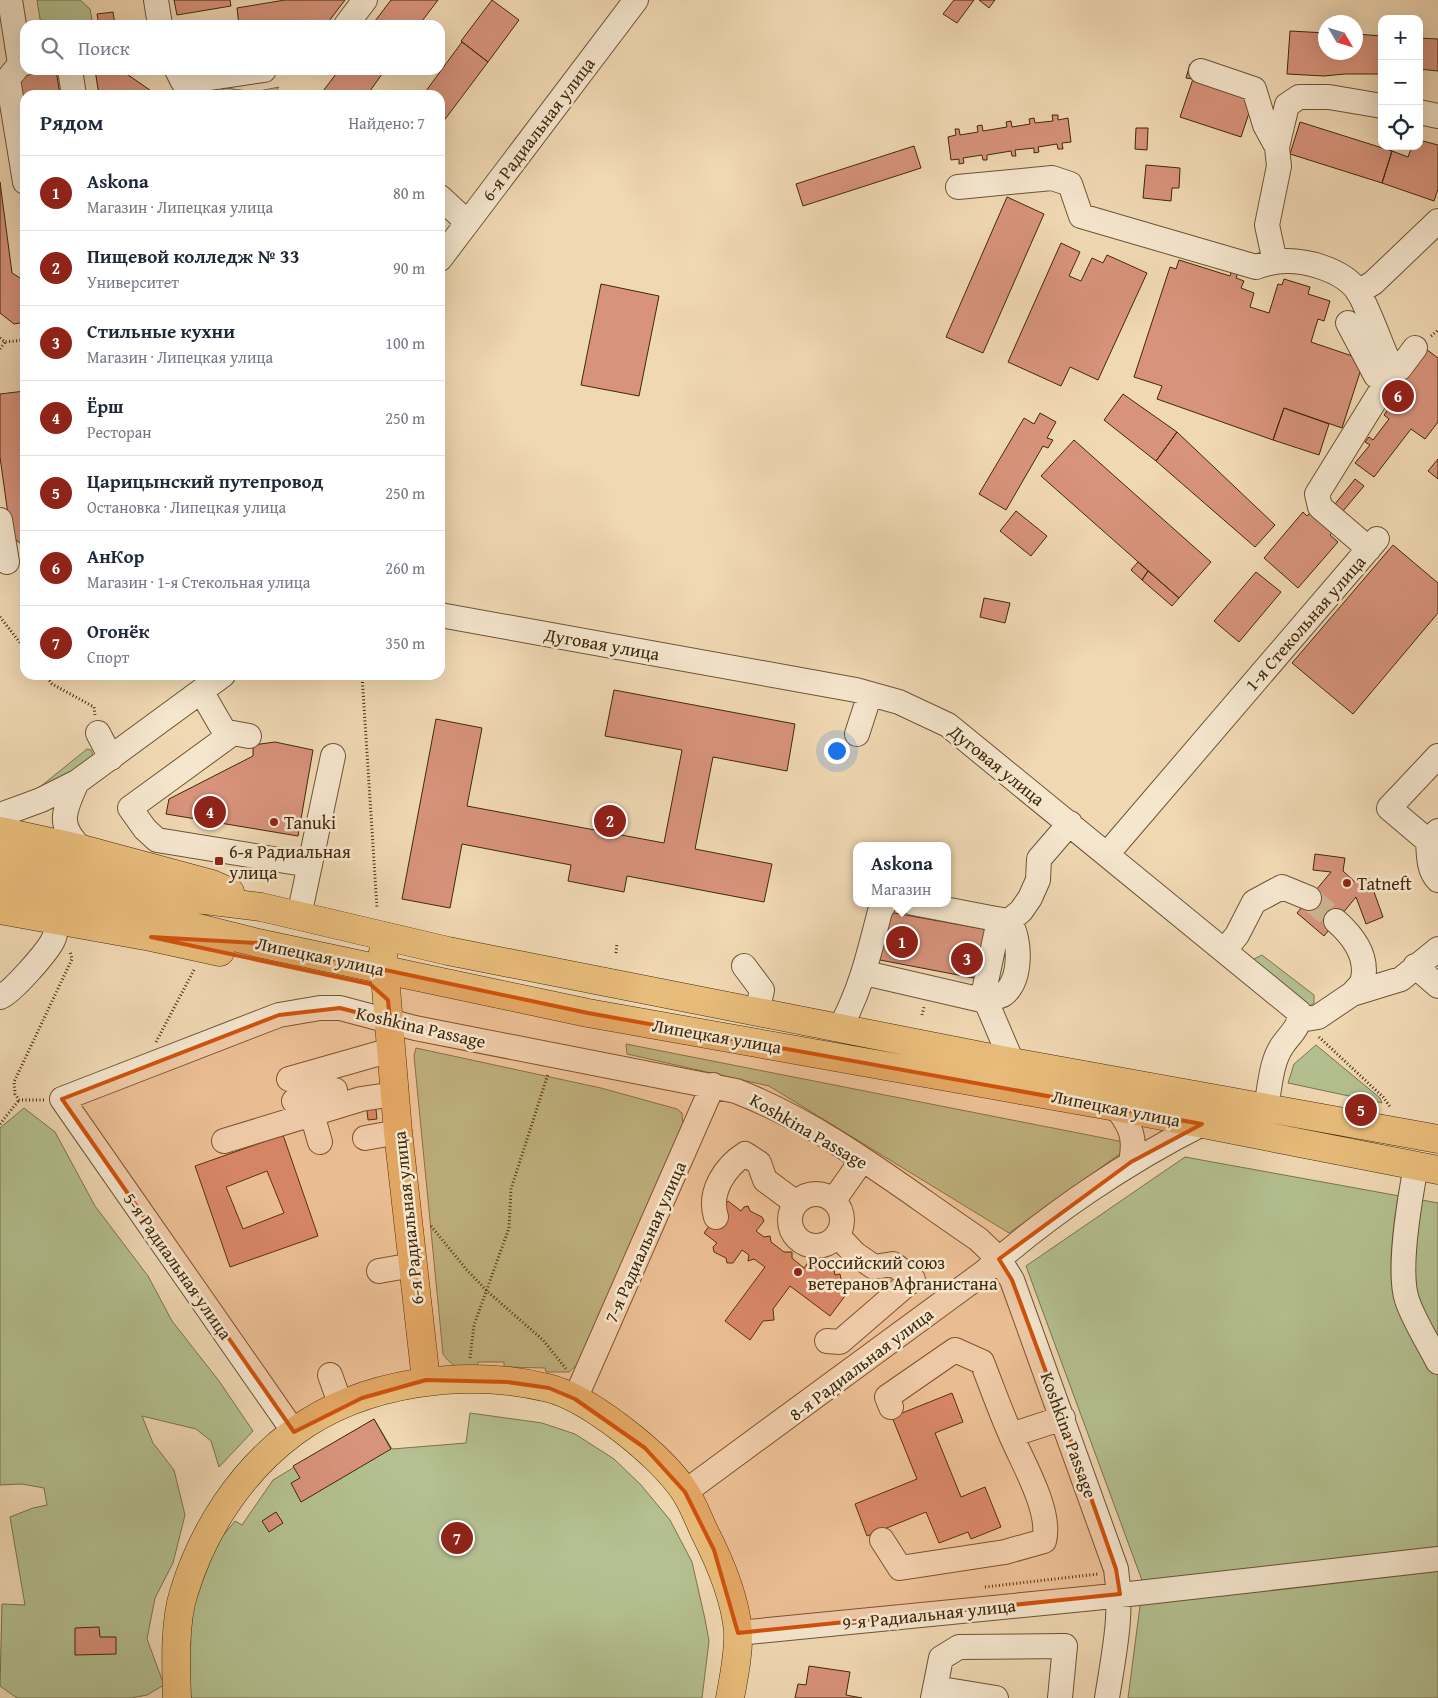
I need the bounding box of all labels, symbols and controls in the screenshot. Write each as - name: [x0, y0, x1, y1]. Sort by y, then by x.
- north arrow: [1318, 15, 1363, 60]
- map controls: [1378, 15, 1423, 150]
- button: +: [1378, 15, 1423, 60]
- search box: [20, 20, 445, 75]
- icon: search: [38, 34, 66, 62]
- text: Поиск: [78, 34, 130, 62]
- street label: 6-я Радиальная улица: [475, 51, 601, 207]
- button: −: [1378, 60, 1423, 105]
- button: locate: [1378, 105, 1423, 150]
- text: Рядом: [40, 107, 103, 138]
- text: Найдено: 7: [348, 111, 425, 135]
- text: Askona: [87, 167, 149, 195]
- text: 1: [52, 181, 60, 205]
- text: 80 m: [393, 181, 425, 205]
- text: Магазин · Липецкая улица: [87, 195, 273, 219]
- text: Пищевой колледж № 33: [87, 242, 299, 270]
- text: 2: [52, 256, 60, 280]
- text: 90 m: [393, 256, 425, 280]
- text: Университет: [87, 270, 179, 294]
- text: Стильные кухни: [87, 317, 235, 345]
- text: 3: [52, 331, 60, 355]
- text: 100 m: [385, 331, 425, 355]
- text: Магазин · Липецкая улица: [87, 345, 273, 369]
- pin: 6: [1382, 377, 1414, 415]
- text: Ёрш: [87, 392, 123, 420]
- text: 4: [52, 406, 60, 430]
- text: 250 m: [385, 406, 425, 430]
- text: Ресторан: [87, 420, 152, 444]
- text: Царицынский путепровод: [87, 467, 323, 495]
- text: 5: [52, 481, 60, 505]
- text: 250 m: [385, 481, 425, 505]
- text: Остановка · Липецкая улица: [87, 495, 286, 519]
- text: АнКор: [87, 542, 144, 570]
- street label: 1-я Стекольная улица: [1238, 549, 1372, 697]
- text: 6: [52, 556, 60, 580]
- text: 260 m: [385, 556, 425, 580]
- text: Магазин · 1-я Стекольная улица: [87, 570, 310, 594]
- text: Огонёк: [87, 617, 149, 645]
- street label: Дуговая улица: [541, 620, 662, 667]
- text: 7: [52, 631, 60, 655]
- text: 350 m: [385, 631, 425, 655]
- text: Спорт: [87, 645, 129, 669]
- street label: Дуговая улица: [942, 717, 1051, 812]
- your location: [824, 738, 850, 764]
- pin: 4: [194, 793, 226, 831]
- pin: 2: [594, 802, 626, 840]
- place label: Tanuki: [284, 809, 336, 836]
- marker: Tanuki: [268, 816, 280, 828]
- place label: 6-я Радиальная улица: [228, 838, 351, 886]
- popup: [853, 842, 951, 907]
- text: Askona: [871, 849, 933, 877]
- marker: 6-я Радиальная улица: [213, 855, 225, 867]
- place label: Tatneft: [1357, 870, 1413, 897]
- text: Магазин: [871, 877, 931, 901]
- marker: Tatneft: [1341, 877, 1353, 889]
- pin: 1: [886, 923, 918, 961]
- street label: Липецкая улица: [253, 929, 387, 983]
- pin: 3: [951, 940, 983, 978]
- street label: Koshkina Passage: [354, 999, 488, 1055]
- street label: Липецкая улица: [650, 1011, 784, 1061]
- street label: Липецкая улица: [1049, 1082, 1183, 1134]
- street label: Koshkina Passage: [745, 1086, 873, 1176]
- pin: 5: [1345, 1091, 1377, 1129]
- street label: 6-я Радиальная улица: [385, 1129, 431, 1306]
- street label: 7-я Радиальная улица: [597, 1157, 693, 1327]
- street label: 5-я Радиальная улица: [117, 1187, 239, 1345]
- place label: Российский союз ветеранов Афганистана: [808, 1249, 998, 1297]
- marker: Российский союз ветеранов Афганистана: [792, 1266, 804, 1278]
- street label: 8-я Радиальная улица: [783, 1301, 939, 1427]
- street label: Koshkina Passage: [1034, 1368, 1104, 1502]
- pin: 7: [441, 1519, 473, 1557]
- street label: 9-я Радиальная улица: [841, 1591, 1018, 1637]

